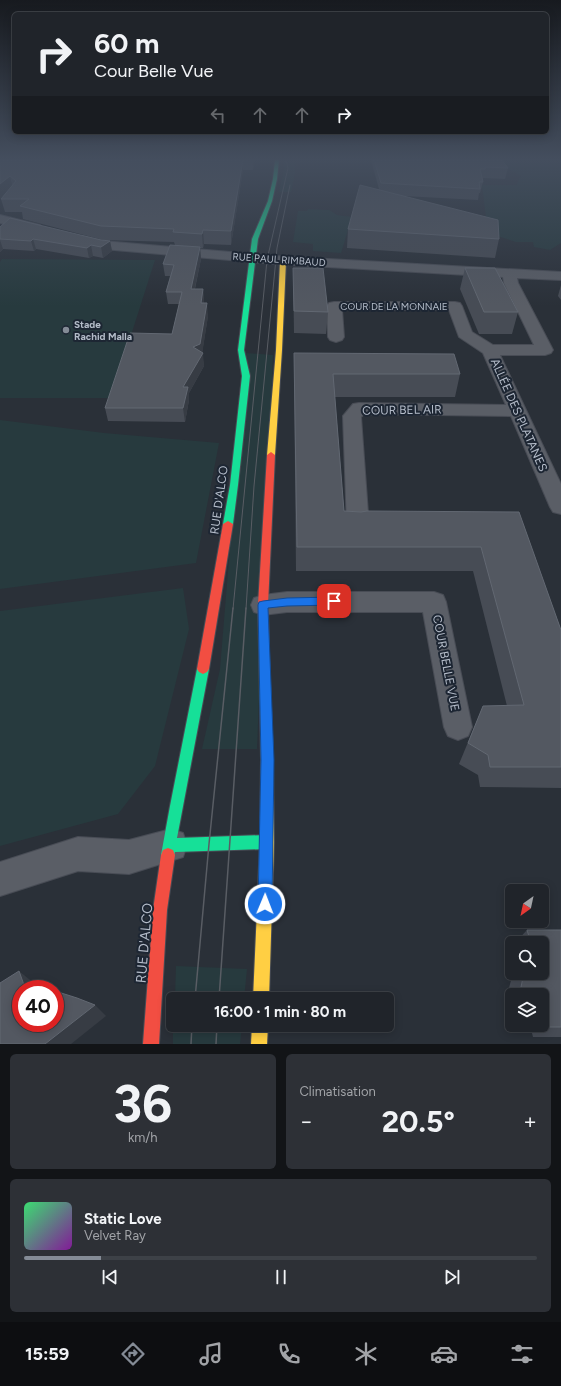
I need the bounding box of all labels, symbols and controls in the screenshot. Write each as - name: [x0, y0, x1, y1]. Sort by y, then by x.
- text: 60 m: [94, 26, 159, 60]
- icon: right: [28, 28, 80, 80]
- text: Cour Belle Vue: [94, 60, 213, 82]
- icon: left: [207, 104, 229, 126]
- icon: ahead: [249, 104, 271, 126]
- icon: ahead: [291, 104, 313, 126]
- icon: right: [333, 104, 355, 126]
- street label: RUE PAUL RIMBAUD: [232, 250, 326, 269]
- street label: COUR DE LA MONNAIE: [340, 300, 448, 313]
- place label: Stade Rachid Malla: [74, 318, 132, 343]
- marker: Stade Rachid Malla: [61, 325, 71, 335]
- street label: ALLÉE DES PLATANES: [488, 356, 550, 474]
- street label: COUR BEL AIR: [362, 402, 442, 418]
- street label: RUE D'ALCO: [207, 465, 231, 535]
- pin: [317, 584, 351, 618]
- icon: arrive: [323, 590, 345, 612]
- street label: COUR BELLE VUE: [430, 614, 462, 712]
- position arrow: [244, 883, 286, 925]
- north arrow: [505, 884, 549, 928]
- map controls: [505, 884, 549, 1032]
- street label: RUE D'ALCO: [133, 902, 156, 984]
- button: search: [505, 936, 549, 980]
- speed limit sign: 40: [12, 980, 64, 1032]
- button: layers: [505, 988, 549, 1032]
- text: 16:00 · 1 min · 80 m: [214, 1003, 346, 1021]
- text: 36: [113, 1073, 172, 1135]
- text: Climatisation: [300, 1084, 376, 1099]
- text: 20.5°: [382, 1103, 455, 1140]
- text: −: [300, 1108, 313, 1135]
- text: +: [523, 1108, 537, 1135]
- text: km/h: [128, 1130, 158, 1145]
- text: Static Love: [84, 1210, 162, 1228]
- text: Velvet Ray: [84, 1228, 146, 1243]
- icon: previous: [99, 1266, 121, 1288]
- icon: pause: [270, 1266, 292, 1288]
- icon: next: [441, 1266, 463, 1288]
- icon: directions: [119, 1340, 147, 1368]
- icon: music: [197, 1340, 225, 1368]
- icon: phone: [275, 1340, 303, 1368]
- icon: climate: [352, 1340, 380, 1368]
- icon: car: [430, 1340, 458, 1368]
- icon: filters: [508, 1340, 536, 1368]
- text: 15:59: [25, 1343, 69, 1365]

